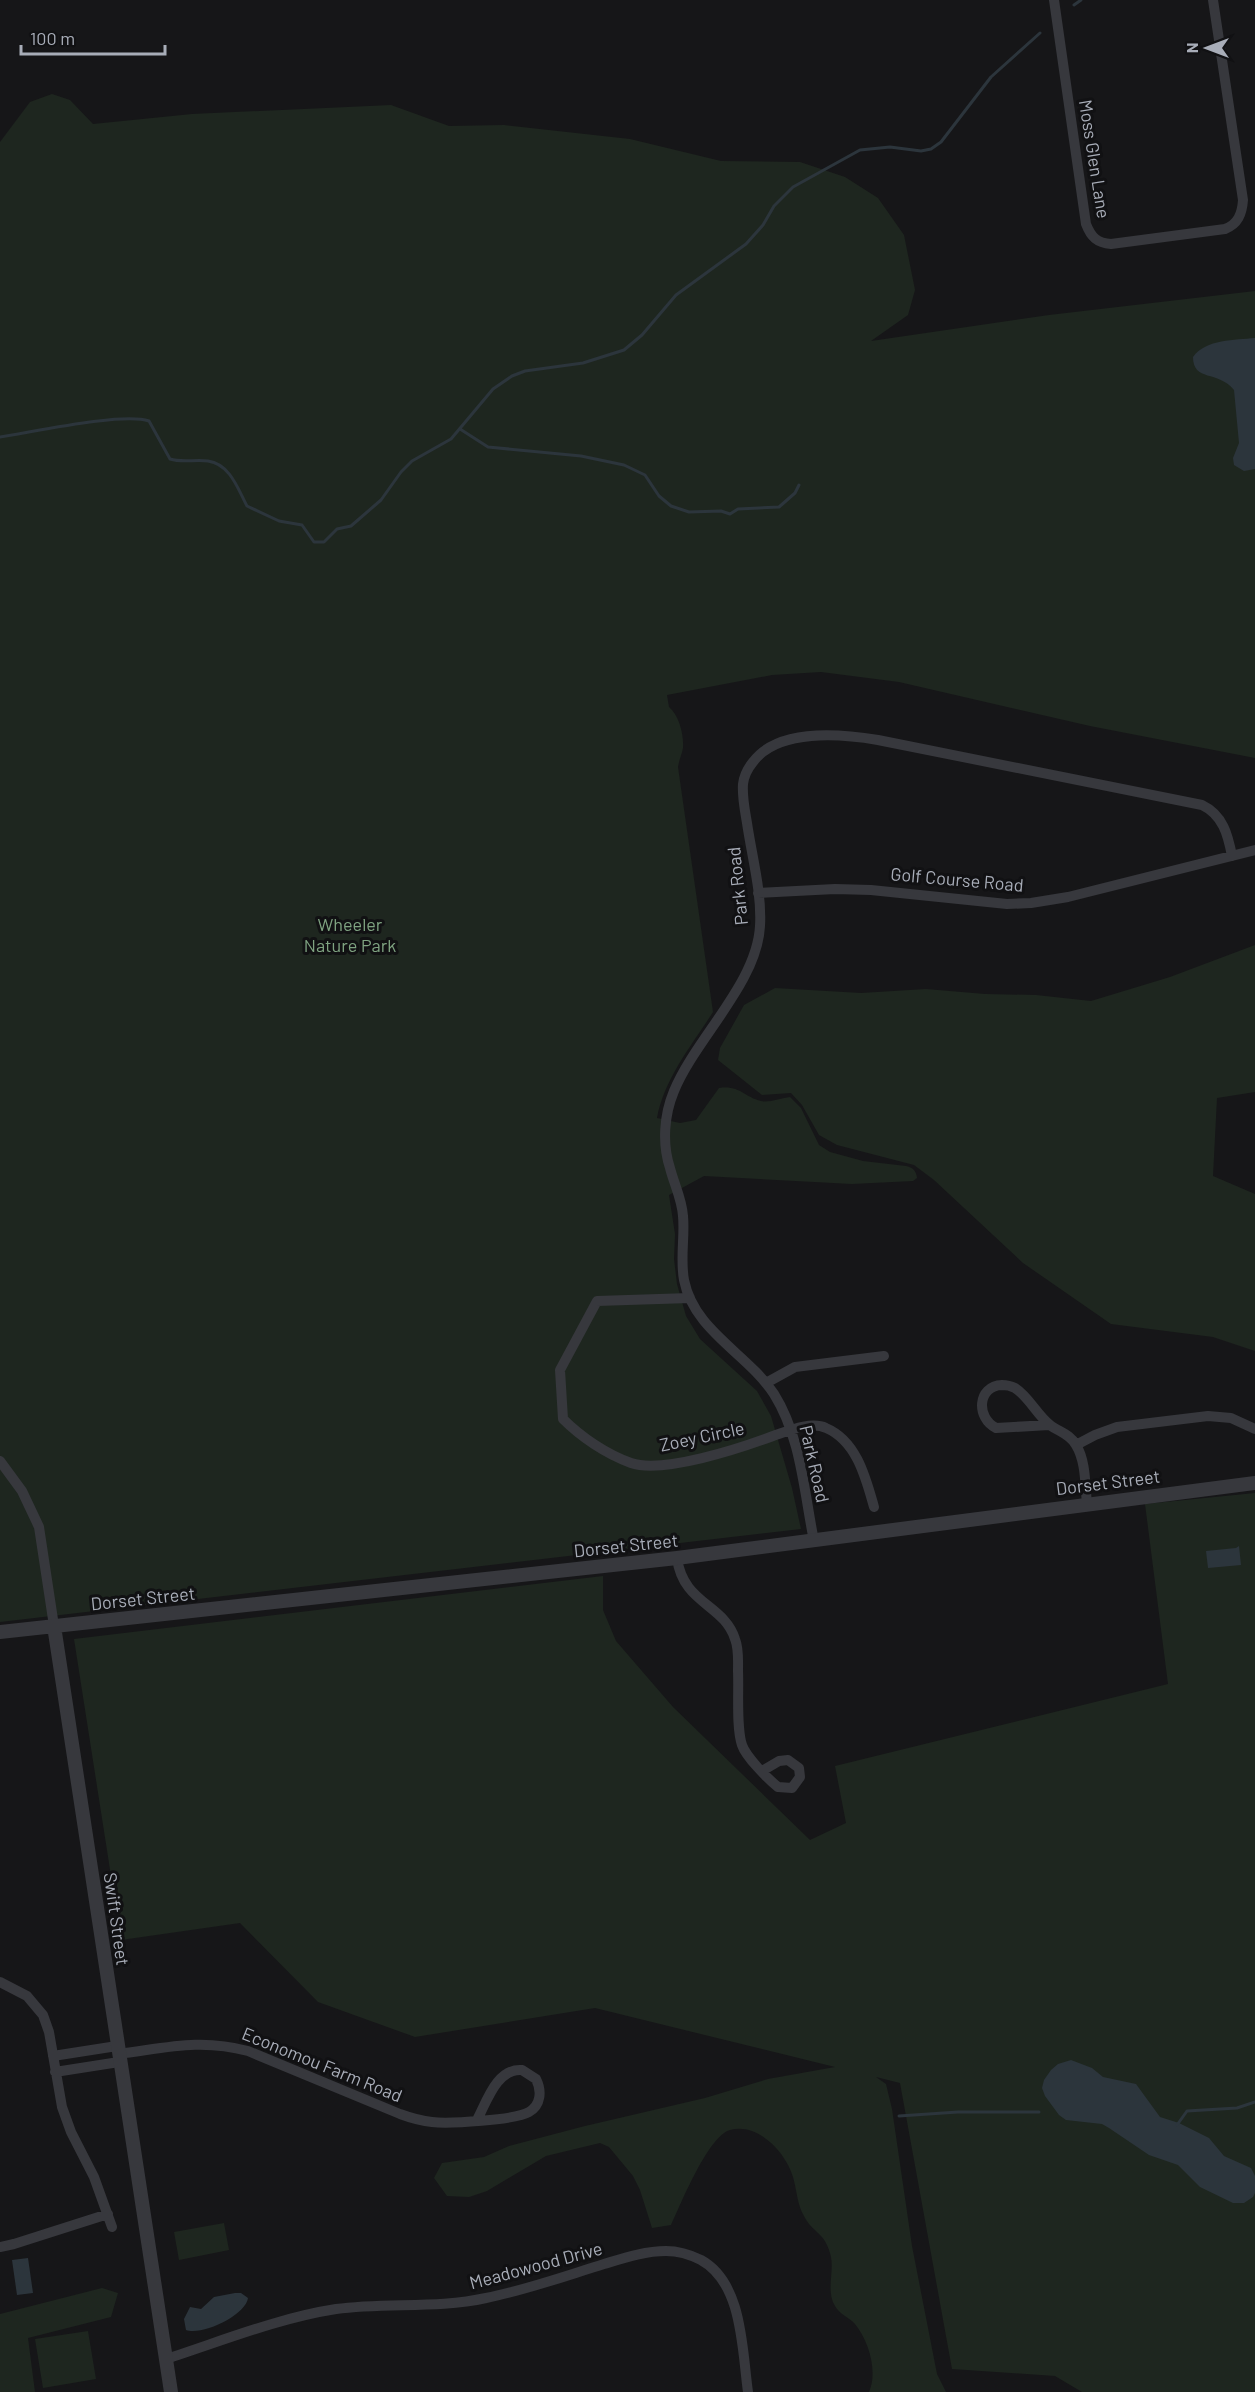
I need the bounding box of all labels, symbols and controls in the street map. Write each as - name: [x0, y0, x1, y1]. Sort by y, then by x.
- scale bar: [21, 18, 165, 56]
- north arrow: [1177, 18, 1237, 78]
- text: 100 m: [30, 27, 75, 49]
- text: N: [1182, 43, 1201, 53]
- street label: Moss Glen Lane: [1075, 98, 1115, 220]
- street label: Park Road: [722, 846, 752, 926]
- street label: Golf Course Road: [890, 862, 1025, 896]
- park label: Wheeler Nature Park: [304, 913, 396, 956]
- street label: Zoey Circle: [657, 1416, 746, 1456]
- street label: Park Road: [795, 1423, 835, 1505]
- street label: Dorset Street: [1054, 1465, 1161, 1499]
- street label: Dorset Street: [573, 1529, 679, 1561]
- street label: Dorset Street: [90, 1582, 196, 1614]
- street label: Swift Street: [100, 1871, 134, 1967]
- street label: Economou Farm Road: [239, 2022, 406, 2106]
- street label: Meadowood Drive: [467, 2237, 605, 2293]

